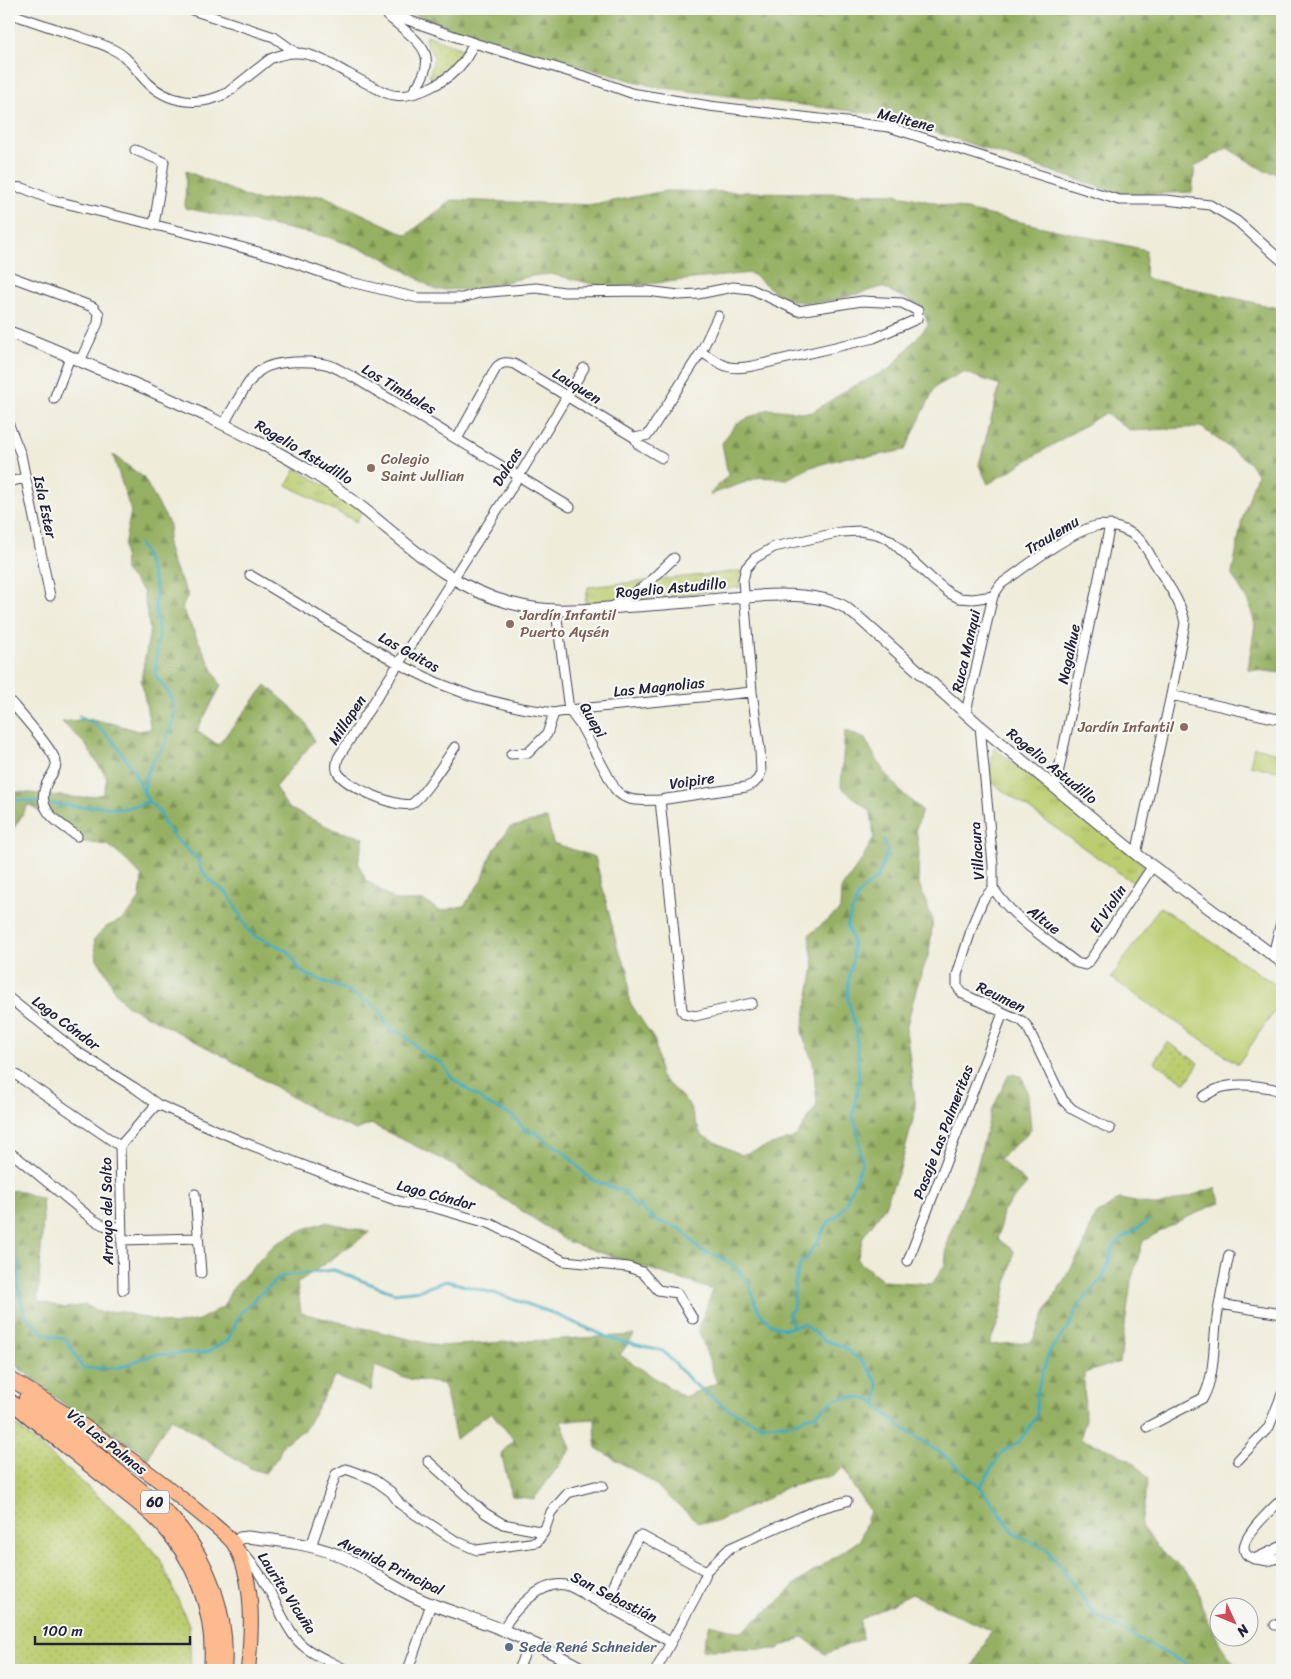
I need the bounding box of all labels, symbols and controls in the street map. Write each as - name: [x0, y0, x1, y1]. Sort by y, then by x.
- street label: Melitene: [875, 100, 938, 140]
- street label: Los Timbales: [357, 356, 442, 422]
- street label: Lauquen: [547, 361, 607, 411]
- street label: Rogelio Astudillo: [250, 412, 358, 492]
- street label: Dalcas: [485, 442, 530, 492]
- place label: Colegio Saint Jullian: [381, 446, 464, 489]
- marker: Colegio Saint Jullian: [365, 462, 377, 474]
- street label: Isla Ester: [25, 472, 64, 542]
- street label: Traulemu: [1020, 508, 1084, 562]
- street label: Rogelio Astudillo: [615, 570, 728, 606]
- place label: Jardín Infantil Puerto Aysén: [519, 602, 617, 645]
- street label: Ruca Manqui: [944, 606, 988, 695]
- marker: Jardín Infantil Puerto Aysén: [504, 618, 516, 630]
- street label: Nagalhue: [1050, 621, 1088, 686]
- street label: Las Gaitas: [374, 625, 445, 680]
- street label: Las Magnolias: [612, 669, 706, 705]
- street label: Millapen: [321, 690, 373, 750]
- street label: Quepi: [572, 697, 614, 743]
- place label: Jardín Infantil: [1077, 714, 1175, 740]
- street label: Rogelio Astudillo: [1001, 721, 1104, 811]
- marker: Jardín Infantil: [1178, 721, 1190, 733]
- street label: Voipire: [668, 765, 717, 797]
- street label: Villacura: [962, 821, 992, 881]
- street label: El Violin: [1082, 879, 1134, 939]
- street label: Altue: [1021, 898, 1067, 942]
- street label: Reumen: [972, 974, 1030, 1020]
- street label: Lago Cóndor: [26, 989, 106, 1058]
- street label: Pasaje Las Palmeritas: [905, 1061, 981, 1203]
- street label: Arroyo del Salto: [93, 1157, 121, 1266]
- street label: Lago Cóndor: [394, 1172, 479, 1218]
- street label: Vía Las Palmas: [61, 1402, 153, 1482]
- road number: 60: [141, 1490, 169, 1514]
- street label: Avenida Principal: [333, 1529, 449, 1603]
- street label: Laurita Vicuña: [250, 1546, 324, 1640]
- street label: San Sebastián: [566, 1564, 662, 1630]
- north arrow: [1208, 1596, 1258, 1646]
- scale bar: [35, 1614, 190, 1646]
- text: 100 m: [42, 1618, 83, 1644]
- text: N: [1230, 1618, 1256, 1643]
- place label: Sede René Schneider: [519, 1634, 657, 1660]
- marker: Sede René Schneider: [503, 1641, 515, 1653]

